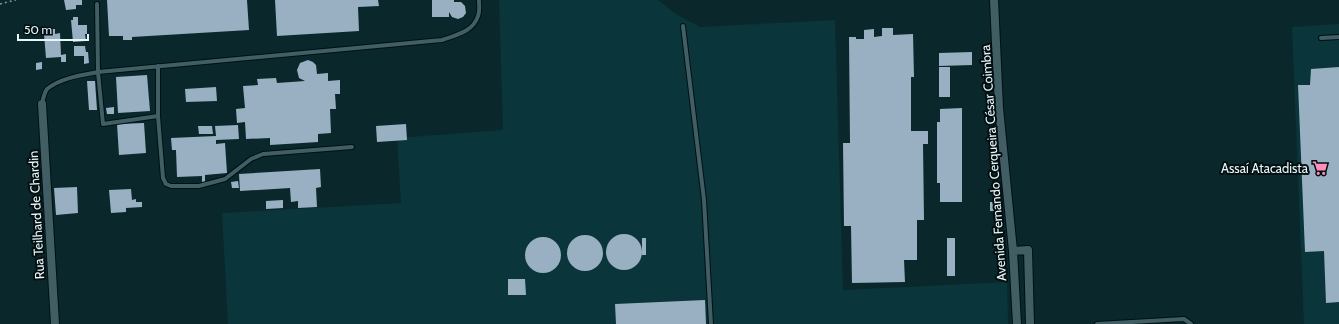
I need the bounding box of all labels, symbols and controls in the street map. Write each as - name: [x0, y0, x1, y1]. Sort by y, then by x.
- scale bar: [18, 16, 88, 42]
- text: 50 m: [24, 22, 52, 37]
- street label: Avenida Fernando Cerqueira César Coimbra: [977, 44, 1009, 282]
- street label: Rua Teilhard de Chardin: [25, 150, 47, 280]
- supermarket icon: Assaí Atacadista: [1311, 159, 1329, 177]
- place label: Assaí Atacadista: [1221, 160, 1309, 176]

